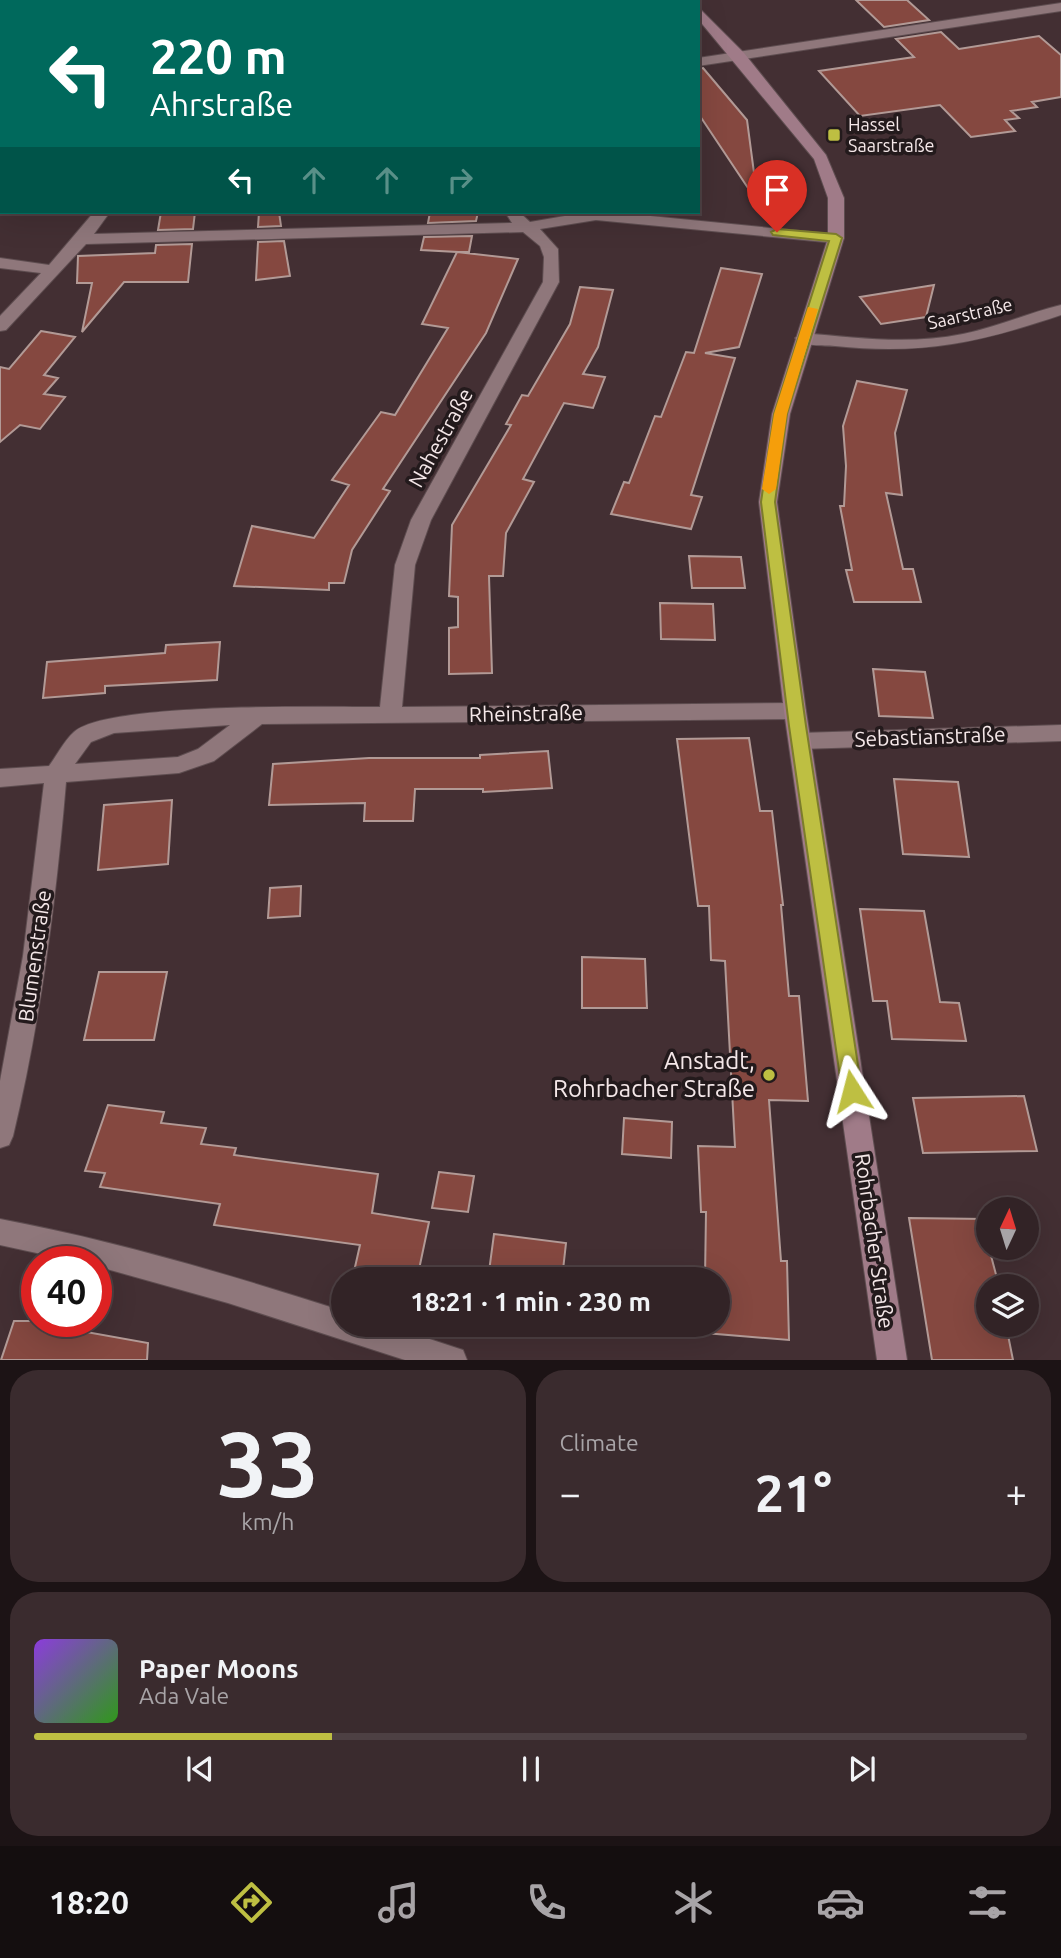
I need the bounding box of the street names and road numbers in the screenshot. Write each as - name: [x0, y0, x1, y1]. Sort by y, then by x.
- street label: Saarstraße: [925, 294, 1014, 333]
- street label: Nahestraße: [403, 384, 477, 491]
- street label: Rheinstraße: [469, 700, 583, 726]
- street label: Sebastianstraße: [854, 721, 1006, 751]
- street label: Blumenstraße: [13, 888, 55, 1023]
- street label: Rohrbacher Straße: [851, 1152, 899, 1330]

